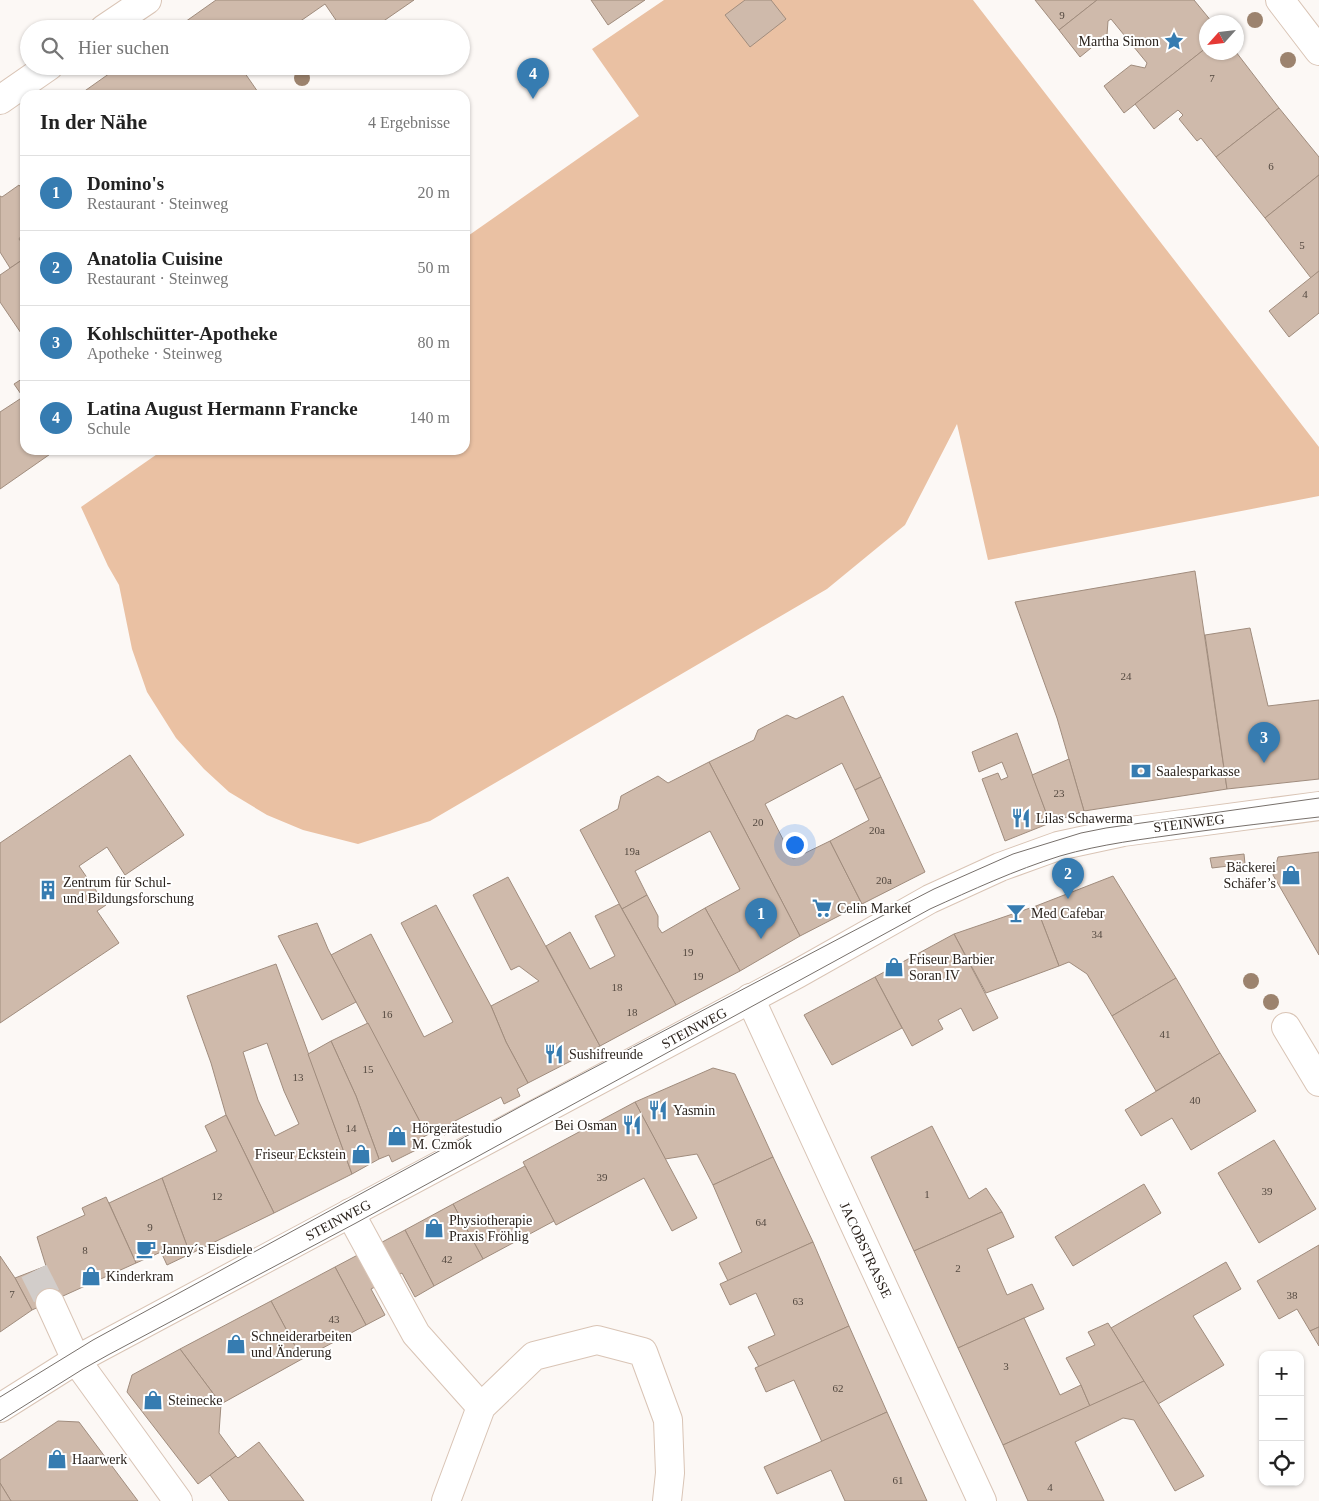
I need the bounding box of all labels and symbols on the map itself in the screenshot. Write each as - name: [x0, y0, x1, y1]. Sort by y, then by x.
- house number: 9: [1059, 9, 1065, 21]
- north arrow: [1199, 15, 1244, 60]
- place icon: Martha Simon: [1163, 30, 1185, 52]
- place label: Martha Simon: [1079, 34, 1159, 49]
- pin: 4: [517, 58, 549, 99]
- house number: 7: [1209, 72, 1215, 84]
- house number: 6: [1268, 160, 1274, 172]
- house number: 5: [1299, 239, 1305, 251]
- house number: 4: [1302, 288, 1308, 300]
- house number: 24: [1121, 670, 1132, 682]
- pin: 3: [1248, 722, 1280, 763]
- bank icon: Saalesparkasse: [1130, 760, 1152, 782]
- place label: Saalesparkasse: [1156, 764, 1240, 779]
- house number: 23: [1054, 787, 1065, 799]
- restaurant icon: Lilas Schawerma: [1010, 807, 1032, 829]
- place label: Lilas Schawerma: [1036, 811, 1134, 826]
- street label: STEINWEG: [1153, 812, 1225, 835]
- house number: 20: [753, 816, 764, 828]
- house number: 20a: [869, 824, 885, 836]
- your location: [782, 832, 808, 858]
- house number: 19a: [624, 845, 640, 857]
- pin: 2: [1052, 858, 1084, 899]
- place label: Bäckerei Schäfer’s: [1223, 860, 1276, 891]
- shop icon: Bäckerei Schäfer’s: [1280, 864, 1302, 886]
- house number: 20a: [876, 874, 892, 886]
- place label: Zentrum für Schul- und Bildungsforschung: [63, 875, 194, 906]
- building icon: Zentrum für Schul- und Bildungsforschung: [37, 879, 59, 901]
- supermarket icon: Celin Market: [811, 897, 833, 919]
- pin: 1: [745, 898, 777, 939]
- place label: Celin Market: [837, 901, 911, 916]
- bar icon: Med Cafebar: [1005, 902, 1027, 924]
- place label: Med Cafebar: [1031, 906, 1105, 921]
- house number: 34: [1092, 928, 1103, 940]
- house number: 19: [683, 946, 694, 958]
- place label: Friseur Barbier Soran IV: [909, 952, 994, 983]
- shop icon: Friseur Barbier Soran IV: [883, 956, 905, 978]
- house number: 19: [693, 970, 704, 982]
- house number: 18: [612, 981, 623, 993]
- street label: STEINWEG: [659, 1005, 729, 1052]
- house number: 18: [627, 1006, 638, 1018]
- house number: 16: [382, 1008, 393, 1020]
- house number: 41: [1160, 1028, 1171, 1040]
- restaurant icon: Sushifreunde: [543, 1043, 565, 1065]
- place label: Sushifreunde: [569, 1047, 643, 1062]
- house number: 15: [363, 1063, 374, 1075]
- house number: 13: [293, 1071, 304, 1083]
- house number: 40: [1190, 1094, 1201, 1106]
- restaurant icon: Yasmin: [647, 1099, 669, 1121]
- place label: Yasmin: [673, 1103, 715, 1118]
- restaurant icon: Bei Osman: [621, 1114, 643, 1136]
- place label: Bei Osman: [554, 1118, 617, 1133]
- place label: Hörgerätestudio M. Czmok: [412, 1121, 502, 1152]
- house number: 14: [346, 1122, 357, 1134]
- shop icon: Hörgerätestudio M. Czmok: [386, 1125, 408, 1147]
- shop icon: Friseur Eckstein: [350, 1143, 372, 1165]
- place label: Friseur Eckstein: [255, 1147, 346, 1162]
- house number: 39: [597, 1171, 608, 1183]
- house number: 39: [1262, 1185, 1273, 1197]
- house number: 1: [924, 1188, 930, 1200]
- house number: 12: [212, 1190, 223, 1202]
- street label: STEINWEG: [303, 1197, 373, 1244]
- street label: JACOBSTRASSE: [837, 1200, 894, 1301]
- place label: Physiotherapie Praxis Fröhlig: [449, 1213, 532, 1244]
- house number: 64: [756, 1216, 767, 1228]
- shop icon: Physiotherapie Praxis Fröhlig: [423, 1217, 445, 1239]
- house number: 9: [147, 1221, 153, 1233]
- cafe icon: Janny´s Eisdiele: [135, 1238, 157, 1260]
- place label: Janny´s Eisdiele: [161, 1242, 252, 1257]
- house number: 8: [82, 1244, 88, 1256]
- house number: 42: [442, 1253, 453, 1265]
- house number: 2: [955, 1262, 961, 1274]
- shop icon: Kinderkram: [80, 1265, 102, 1287]
- place label: Kinderkram: [106, 1269, 174, 1284]
- house number: 7: [9, 1288, 15, 1300]
- house number: 38: [1287, 1289, 1298, 1301]
- house number: 63: [793, 1295, 804, 1307]
- house number: 43: [329, 1313, 340, 1325]
- place label: Schneiderarbeiten und Änderung: [251, 1329, 352, 1360]
- shop icon: Schneiderarbeiten und Änderung: [225, 1333, 247, 1355]
- house number: 3: [1003, 1360, 1009, 1372]
- house number: 62: [833, 1382, 844, 1394]
- shop icon: Steinecke: [142, 1389, 164, 1411]
- place label: Steinecke: [168, 1393, 222, 1408]
- shop icon: Haarwerk: [46, 1448, 68, 1470]
- place label: Haarwerk: [72, 1452, 127, 1467]
- house number: 61: [893, 1474, 904, 1486]
- house number: 4: [1047, 1481, 1053, 1493]

